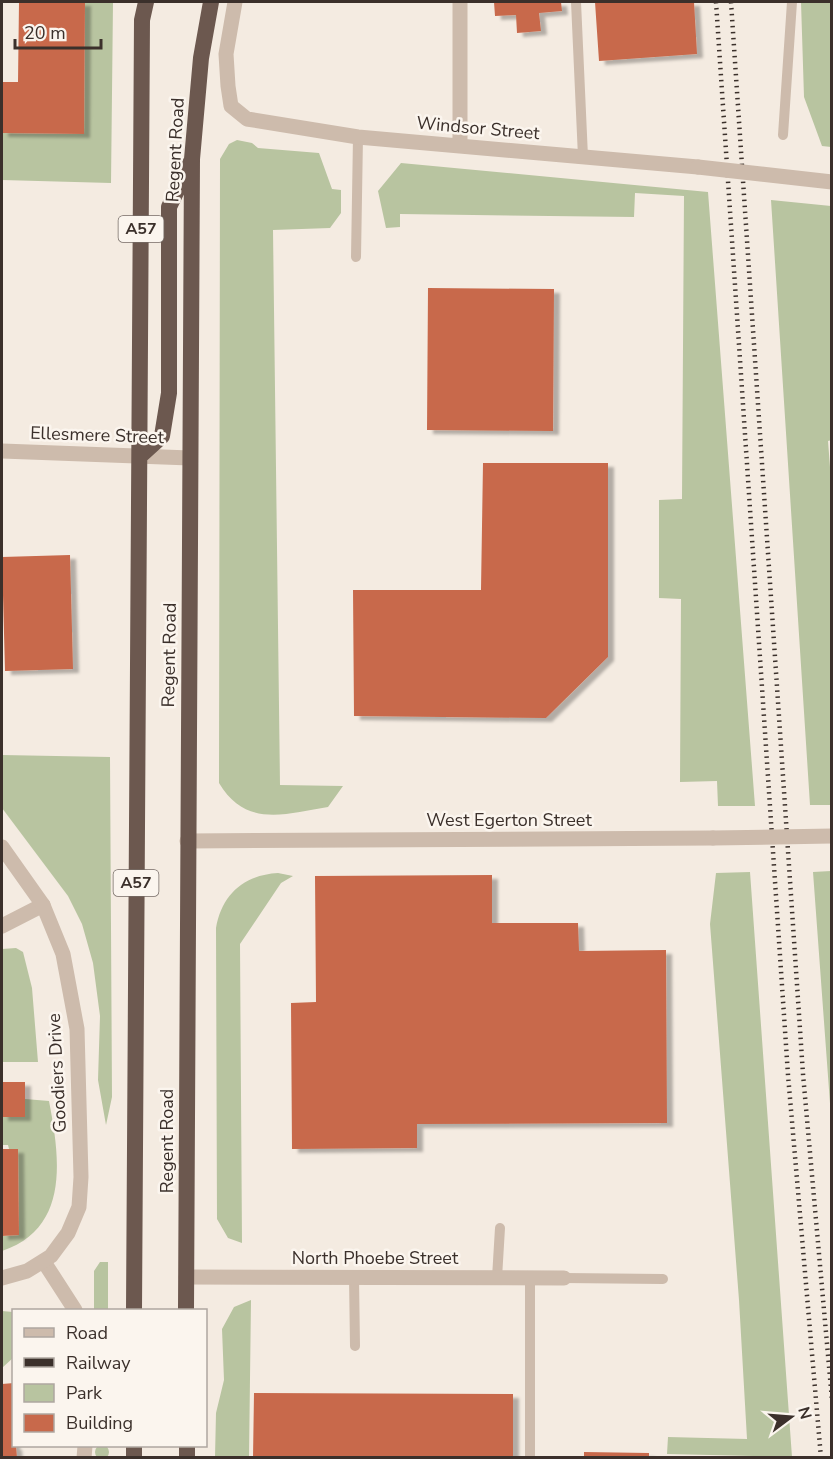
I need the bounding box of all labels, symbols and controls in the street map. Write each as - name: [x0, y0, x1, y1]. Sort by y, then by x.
- scale bar: [15, 12, 100, 50]
- text: 20 m: [24, 21, 66, 45]
- street label: Regent Road: [160, 97, 190, 203]
- street label: Windsor Street: [415, 111, 541, 145]
- road number: A57: [118, 216, 164, 242]
- street label: Ellesmere Street: [30, 421, 165, 449]
- street label: Regent Road: [156, 603, 182, 707]
- street label: West Egerton Street: [426, 808, 592, 832]
- road number: A57: [114, 870, 158, 896]
- street label: Goodiers Drive: [42, 1013, 72, 1133]
- street label: Regent Road: [155, 1089, 179, 1193]
- street label: North Phoebe Street: [292, 1246, 459, 1270]
- legend: [12, 1309, 207, 1447]
- text: Road: [66, 1321, 108, 1345]
- text: Railway: [66, 1351, 131, 1375]
- text: Park: [66, 1381, 103, 1405]
- north arrow: [761, 1387, 821, 1447]
- text: N: [792, 1404, 817, 1422]
- text: Building: [66, 1411, 133, 1435]

